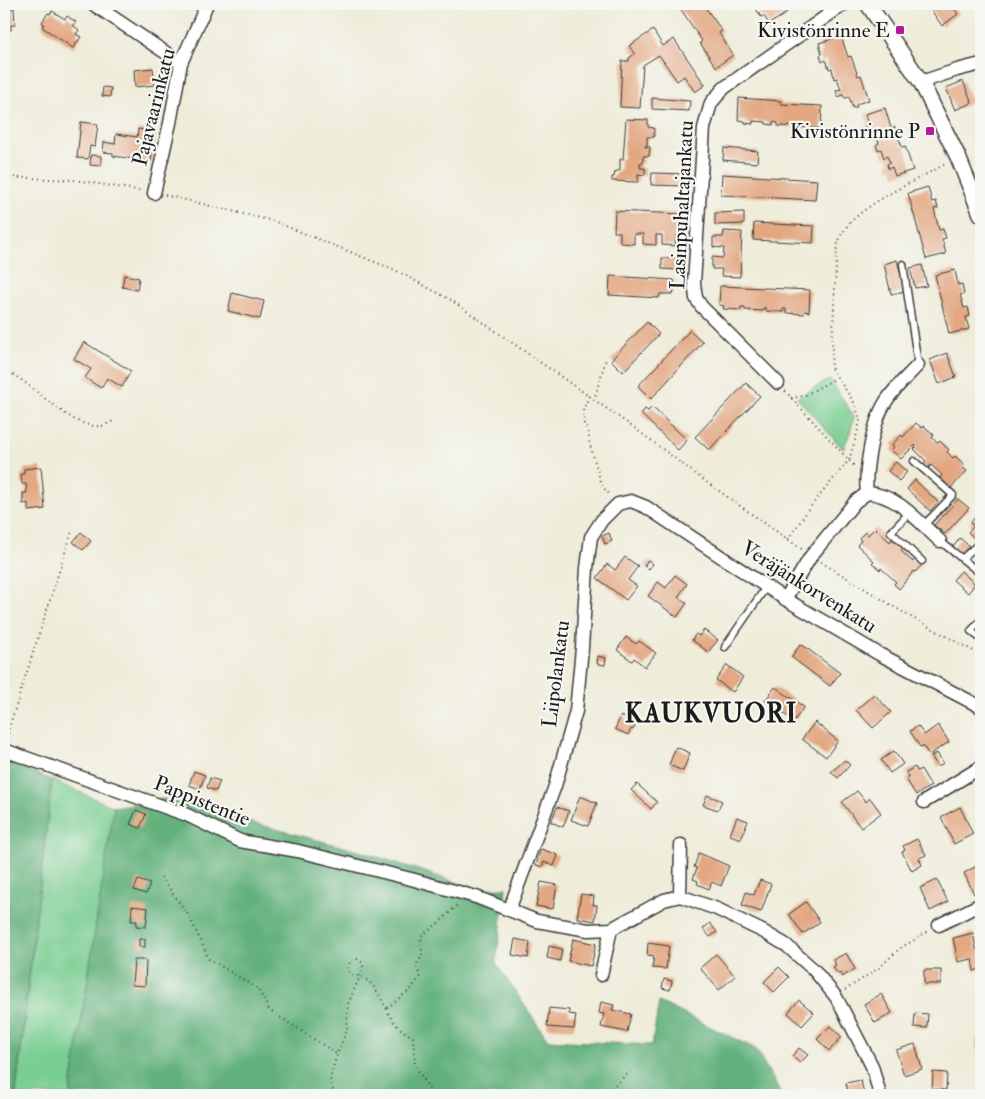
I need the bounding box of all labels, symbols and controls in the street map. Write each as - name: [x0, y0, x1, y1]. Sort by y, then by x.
- place label: Kivistönrinne E: [757, 17, 890, 44]
- marker: Kivistönrinne E: [894, 24, 906, 36]
- street label: Pajavaarinkatu: [126, 45, 182, 169]
- place label: Kivistönrinne P: [790, 118, 920, 145]
- street label: Lasinpuhaltajankatu: [664, 119, 700, 290]
- marker: Kivistönrinne P: [924, 125, 936, 137]
- street label: Veräjänkorvenkatu: [736, 534, 882, 640]
- street label: Liipolankatu: [536, 619, 576, 729]
- district label: KAUKVUORI: [625, 698, 797, 730]
- street label: Pappistentie: [150, 769, 254, 833]

